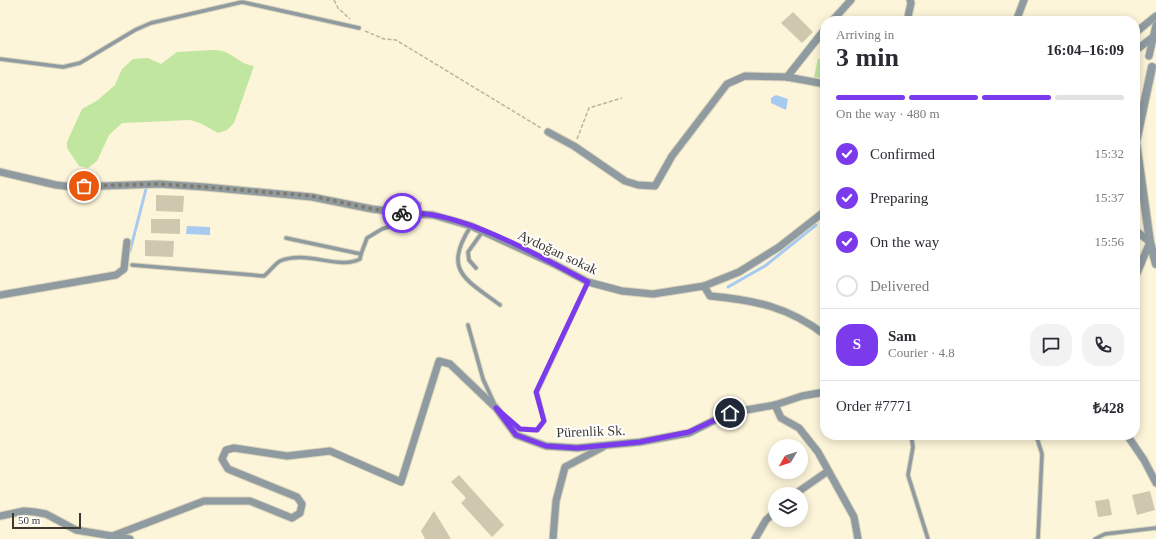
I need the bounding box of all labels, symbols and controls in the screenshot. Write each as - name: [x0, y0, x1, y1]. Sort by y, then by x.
- text: Arriving in: [836, 27, 894, 42]
- text: 16:04–16:09: [1047, 42, 1124, 58]
- text: 3 min: [836, 43, 899, 72]
- text: On the way · 480 m: [836, 106, 940, 121]
- icon: check: [836, 143, 858, 165]
- text: Confirmed: [870, 146, 935, 162]
- text: 15:32: [1094, 146, 1124, 161]
- pin: [67, 169, 101, 203]
- icon: bag: [73, 175, 95, 197]
- icon: check: [836, 187, 858, 209]
- text: Preparing: [870, 190, 928, 206]
- text: 15:37: [1094, 190, 1124, 205]
- courier: [382, 193, 422, 233]
- icon: bike: [391, 202, 413, 224]
- street label: Aydoğan sokak: [516, 227, 600, 277]
- icon: check: [836, 231, 858, 253]
- text: On the way: [870, 234, 939, 250]
- text: 15:56: [1094, 234, 1124, 249]
- text: Delivered: [870, 278, 929, 294]
- button: chat: [1030, 324, 1072, 366]
- button: phone: [1082, 324, 1124, 366]
- text: Sam: [888, 328, 916, 344]
- text: S: [853, 336, 861, 352]
- text: Courier · 4.8: [888, 345, 955, 360]
- pin: [713, 396, 747, 430]
- text: Order #7771: [836, 398, 912, 414]
- text: ₺428: [1093, 400, 1124, 416]
- icon: home: [719, 402, 741, 424]
- street label: Pürenlik Sk.: [556, 423, 626, 440]
- north arrow: [768, 439, 808, 479]
- map controls: [768, 439, 808, 527]
- button: layers: [768, 487, 808, 527]
- scale bar: [12, 511, 81, 530]
- text: 50 m: [18, 514, 40, 526]

